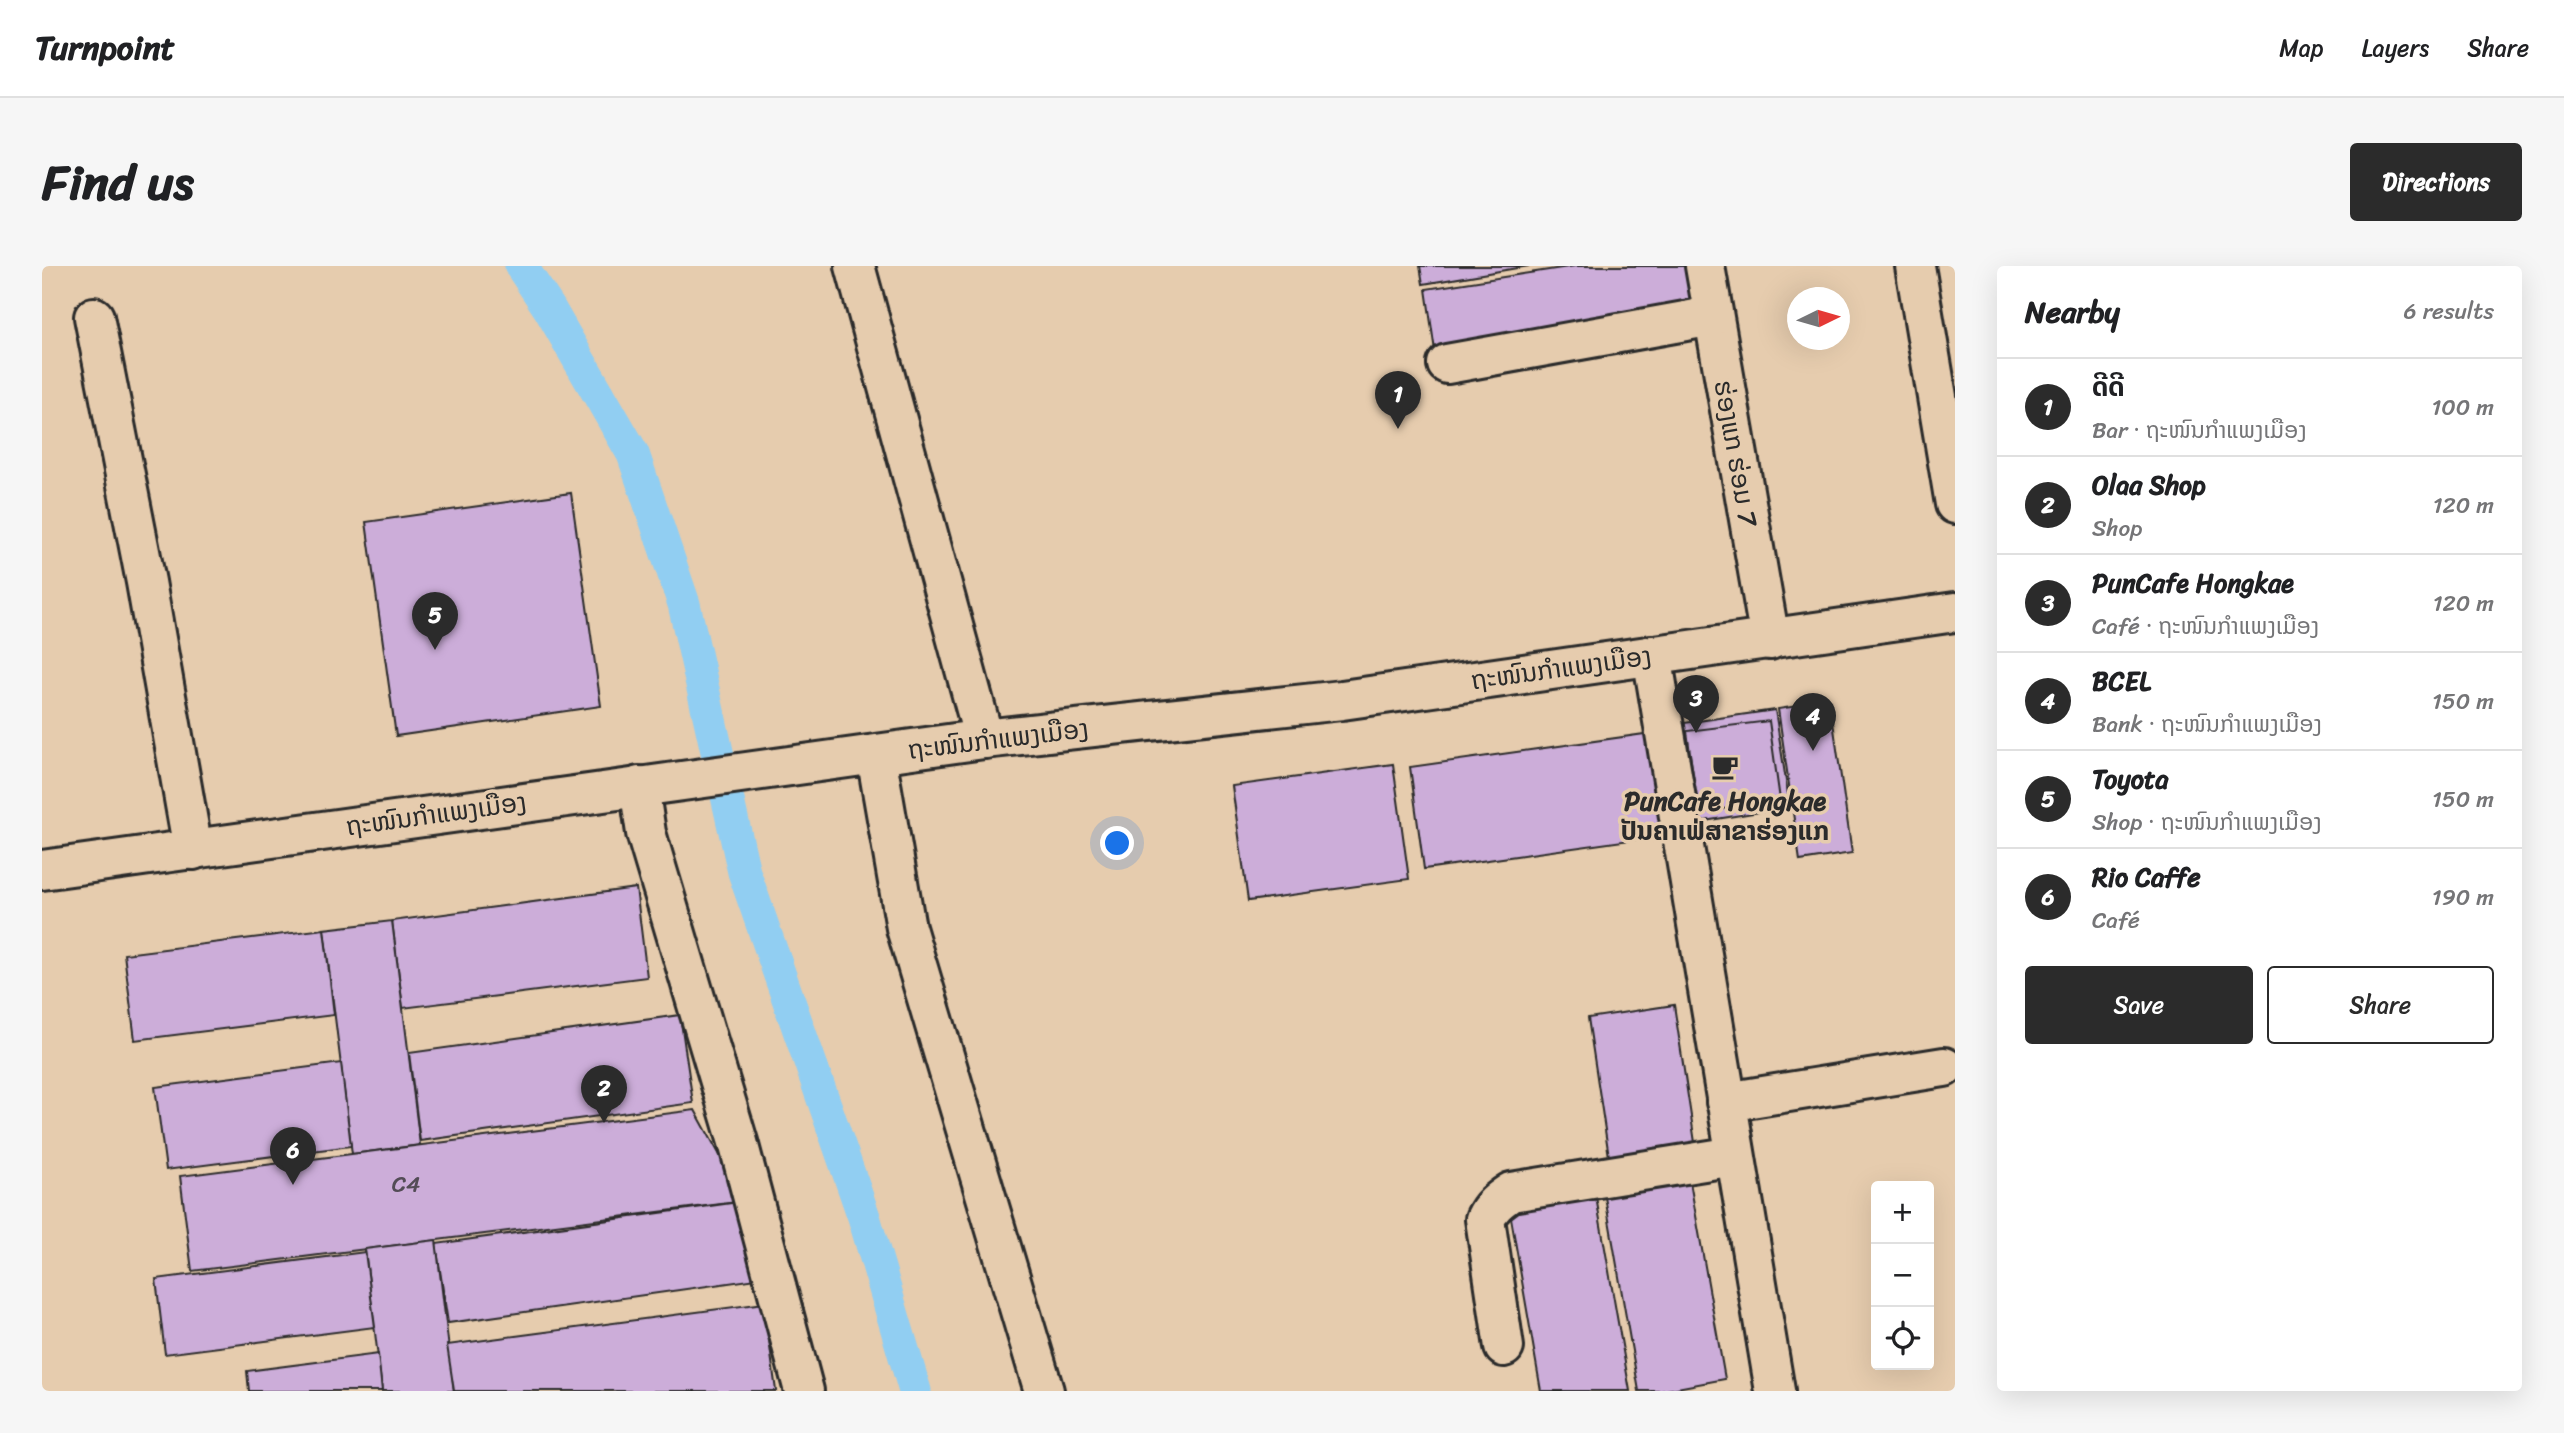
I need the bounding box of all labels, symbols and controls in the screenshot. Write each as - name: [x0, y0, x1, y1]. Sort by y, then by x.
- text: Turnpoint: [35, 19, 175, 77]
- text: Map: [2279, 27, 2324, 69]
- text: Layers: [2362, 27, 2429, 69]
- text: Share: [2467, 27, 2529, 69]
- text: Find us: [42, 139, 194, 226]
- button: Directions: [2350, 143, 2522, 221]
- text: Nearby: [2025, 285, 2120, 339]
- north arrow: [1787, 287, 1850, 350]
- text: 6 results: [2404, 291, 2494, 332]
- text: ດີດີ: [2092, 364, 2125, 410]
- pin: 1: [1375, 371, 1421, 429]
- street label: ຮ່ອງແກ ຮ່ອມ 7: [1701, 376, 1772, 532]
- text: 1: [2043, 387, 2053, 428]
- text: 100 m: [2431, 387, 2494, 428]
- text: Bar · ຖະໜົນກຳແພງເມືອງ: [2092, 410, 2307, 451]
- text: Olaa Shop: [2092, 462, 2206, 508]
- text: 2: [2041, 485, 2055, 526]
- text: 120 m: [2433, 485, 2494, 526]
- text: Shop: [2092, 508, 2142, 549]
- text: PunCafe Hongkae: [2092, 560, 2294, 606]
- text: 3: [2042, 583, 2054, 624]
- text: 120 m: [2433, 583, 2494, 624]
- pin: 5: [412, 592, 458, 650]
- text: Café · ຖະໜົນກຳແພງເມືອງ: [2092, 606, 2319, 647]
- street label: ຖະໜົນກຳແພງເມືອງ: [1468, 633, 1654, 703]
- text: BCEL: [2092, 658, 2151, 704]
- pin: 3: [1673, 675, 1719, 733]
- text: 4: [2041, 681, 2055, 722]
- text: 150 m: [2432, 681, 2494, 722]
- pin: 4: [1790, 693, 1836, 751]
- text: Bank · ຖະໜົນກຳແພງເມືອງ: [2092, 704, 2322, 745]
- street label: ຖະໜົນກຳແພງເມືອງ: [905, 705, 1091, 773]
- cafe icon: PunCafe Hongkae ປັນຄາເຟ່ສາຂາຮ່ອງແກ: [1710, 752, 1740, 782]
- text: Toyota: [2092, 756, 2168, 802]
- place label: PunCafe Hongkae ປັນຄາເຟ່ສາຂາຮ່ອງແກ: [1621, 778, 1829, 854]
- street label: ຖະໜົນກຳແພງເມືອງ: [343, 779, 529, 849]
- text: 5: [2041, 779, 2055, 820]
- text: 150 m: [2432, 779, 2494, 820]
- text: Shop · ຖະໜົນກຳແພງເມືອງ: [2092, 802, 2322, 843]
- your location: [1100, 826, 1134, 860]
- text: Rio Caffe: [2092, 854, 2201, 900]
- text: 6: [2041, 877, 2055, 918]
- text: 190 m: [2432, 877, 2494, 918]
- text: Café: [2092, 900, 2140, 941]
- button: Save: [2025, 966, 2253, 1044]
- button: Share: [2267, 966, 2494, 1044]
- pin: 2: [581, 1065, 627, 1123]
- pin: 6: [270, 1127, 316, 1185]
- house number: C4: [392, 1164, 420, 1205]
- map controls: [1871, 1181, 1934, 1370]
- button: +: [1871, 1181, 1934, 1244]
- button: −: [1871, 1244, 1934, 1307]
- button: locate: [1871, 1307, 1934, 1370]

